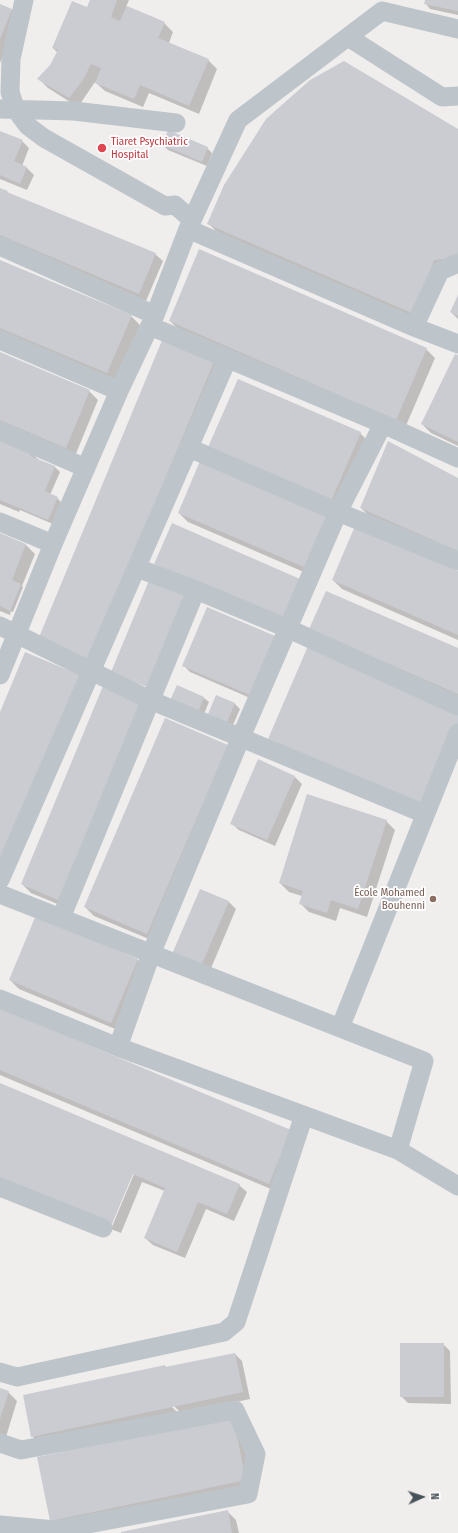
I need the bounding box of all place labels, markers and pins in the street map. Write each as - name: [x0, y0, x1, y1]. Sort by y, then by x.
- place label: Tiaret Psychiatric Hospital: [111, 135, 188, 161]
- marker: Tiaret Psychiatric Hospital: [96, 142, 108, 154]
- place label: École Mohamed Bouhenni: [354, 886, 425, 912]
- marker: École Mohamed Bouhenni: [428, 894, 438, 904]

